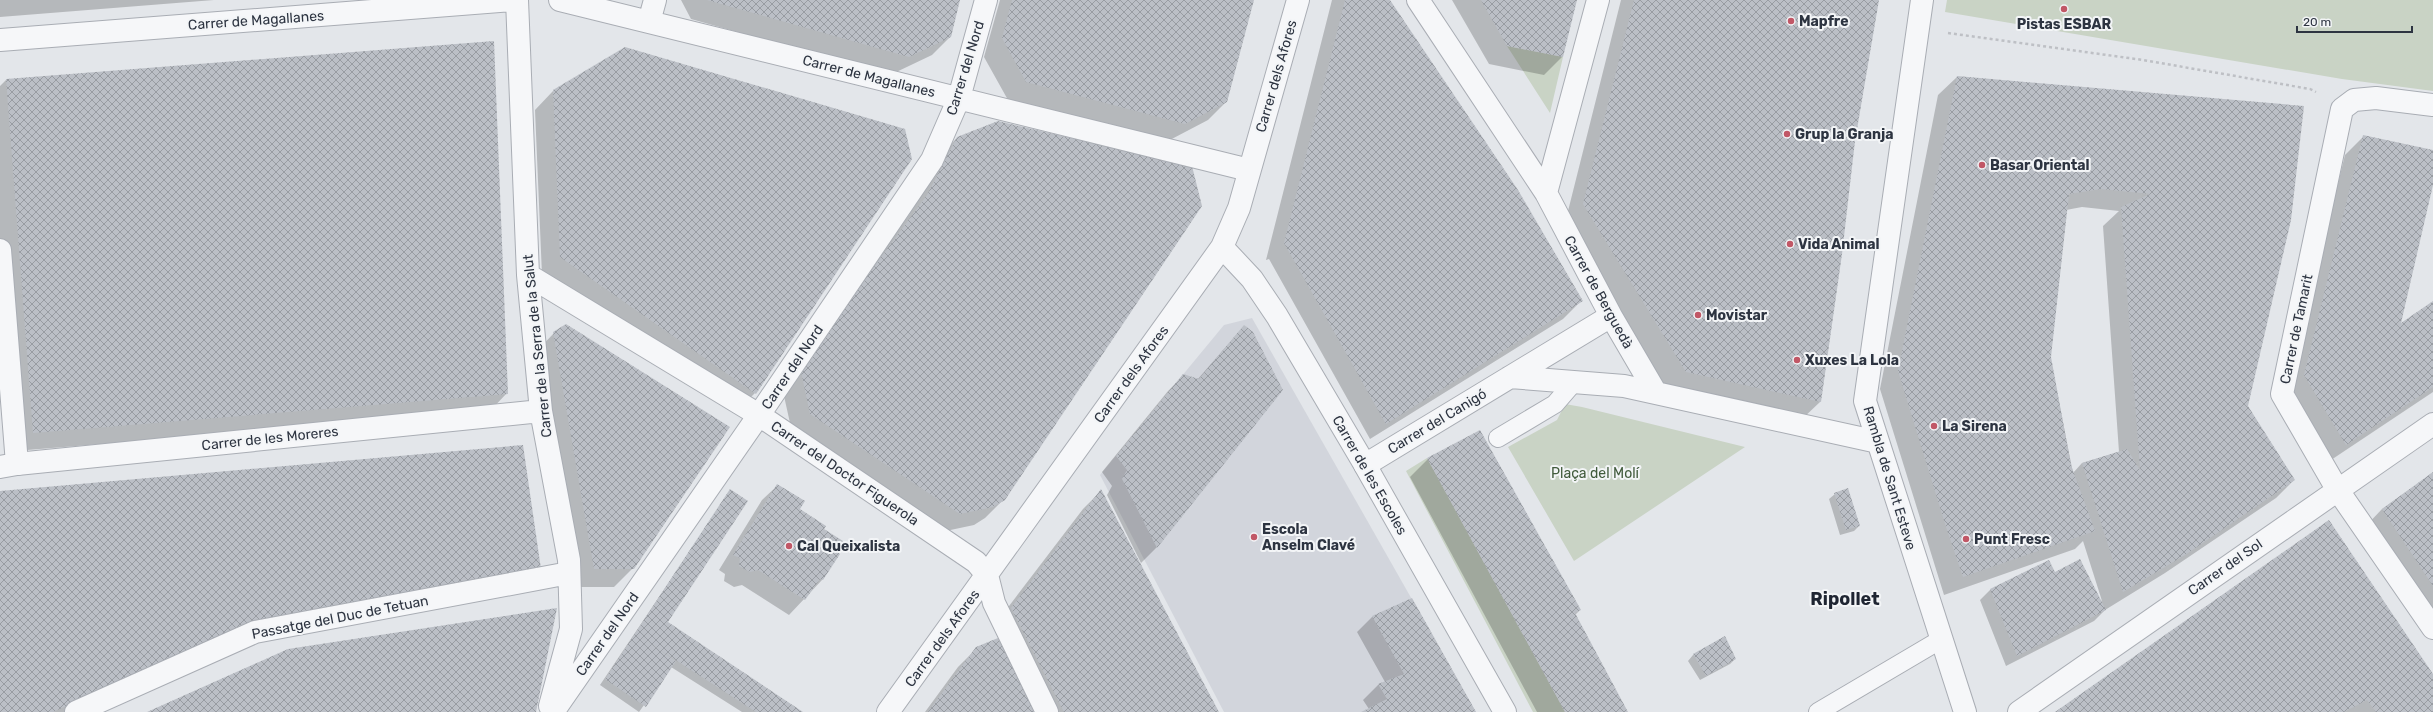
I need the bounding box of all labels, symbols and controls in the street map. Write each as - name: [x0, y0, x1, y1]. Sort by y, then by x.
- marker: Pistas ESBAR: [2059, 4, 2069, 14]
- street label: Carrer de Magallanes: [187, 7, 325, 34]
- scale bar: [2297, 8, 2412, 34]
- place label: Mapfre: [1799, 13, 1848, 30]
- text: 20 m: [2303, 15, 2331, 29]
- marker: Mapfre: [1786, 16, 1796, 26]
- place label: Pistas ESBAR: [2017, 16, 2111, 33]
- street label: Carrer dels Afores: [1252, 18, 1301, 134]
- street label: Carrer del Nord: [943, 19, 988, 118]
- street label: Carrer de Magallanes: [801, 52, 937, 101]
- place label: Grup la Granja: [1795, 126, 1894, 143]
- marker: Grup la Granja: [1782, 129, 1792, 139]
- place label: Basar Oriental: [1990, 157, 2090, 174]
- marker: Basar Oriental: [1977, 160, 1987, 170]
- street label: Carrer de Berguedà: [1560, 233, 1637, 352]
- place label: Vida Animal: [1798, 236, 1879, 253]
- marker: Vida Animal: [1785, 239, 1795, 249]
- street label: Carrer de la Serra de la Salut: [519, 253, 556, 438]
- street label: Carrer de Tamarit: [2277, 272, 2317, 386]
- place label: Movistar: [1706, 307, 1768, 324]
- marker: Movistar: [1693, 310, 1703, 320]
- street label: Carrer del Nord: [758, 322, 827, 413]
- street label: Carrer dels Afores: [1090, 322, 1172, 426]
- place label: Xuxes La Lola: [1805, 352, 1899, 369]
- marker: Xuxes La Lola: [1792, 355, 1802, 365]
- street label: Carrer del Canigó: [1385, 385, 1490, 458]
- street label: Rambla de Sant Esteve: [1860, 404, 1920, 552]
- street label: Carrer de les Escoles: [1328, 413, 1411, 538]
- street label: Carrer del Doctor Figuerola: [768, 418, 922, 529]
- place label: La Sirena: [1942, 418, 2007, 435]
- marker: La Sirena: [1929, 421, 1939, 431]
- street label: Carrer de les Moreres: [201, 423, 339, 454]
- park label: Plaça del Molí: [1551, 465, 1640, 482]
- place label: Escola Anselm Clavé: [1262, 521, 1355, 554]
- place label: Punt Fresc: [1974, 531, 2050, 548]
- marker: Escola Anselm Clavé: [1249, 532, 1259, 542]
- marker: Punt Fresc: [1961, 534, 1971, 544]
- street label: Carrer del Sol: [2185, 536, 2266, 599]
- place label: Cal Queixalista: [797, 538, 900, 555]
- marker: Cal Queixalista: [784, 541, 794, 551]
- street label: Carrer dels Afores: [901, 586, 983, 690]
- district label: Ripollet: [1810, 588, 1880, 610]
- street label: Carrer del Nord: [572, 589, 643, 679]
- street label: Passatge del Duc de Tetuan: [250, 592, 430, 643]

